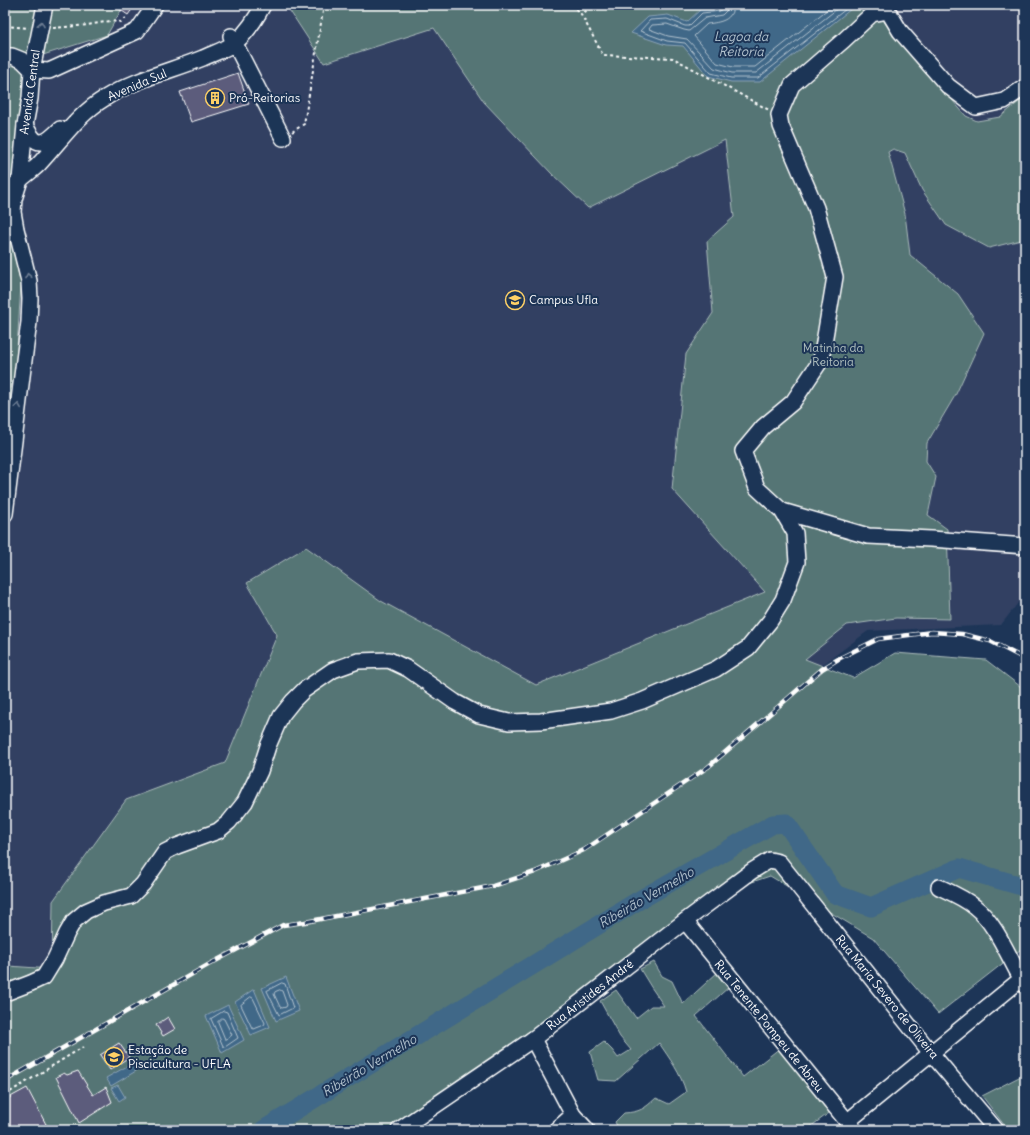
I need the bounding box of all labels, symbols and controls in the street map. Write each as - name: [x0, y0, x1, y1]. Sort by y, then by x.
- one-way arrow: [37, 21, 45, 27]
- water label: Lagoa da Reitoria: [714, 28, 769, 60]
- street label: Avenida Central: [16, 49, 43, 135]
- street label: Avenida Sul: [105, 65, 169, 104]
- building icon: Pró-Reitorias: [204, 87, 226, 109]
- place label: Pró-Reitorias: [229, 90, 300, 105]
- one-way arrow: [24, 273, 33, 279]
- school or university icon: Campus Ufla: [504, 289, 526, 311]
- place label: Campus Ufla: [529, 292, 598, 307]
- park label: Matinha da Reitoria: [803, 340, 864, 369]
- one-way arrow: [13, 402, 22, 409]
- water label: Ribeirão Vermelho: [596, 863, 698, 932]
- street label: Rua Maria Severo de Oliveira: [833, 932, 942, 1062]
- street label: Rua Aristides André: [543, 956, 636, 1033]
- street label: Rua Tenente Pompeu de Abreu: [711, 957, 827, 1095]
- water label: Ribeirão Vermelho: [319, 1030, 420, 1100]
- place label: Estação de Piscicultura - UFLA: [128, 1042, 231, 1071]
- school or university icon: Estação de Piscicultura - UFLA: [103, 1046, 125, 1068]

